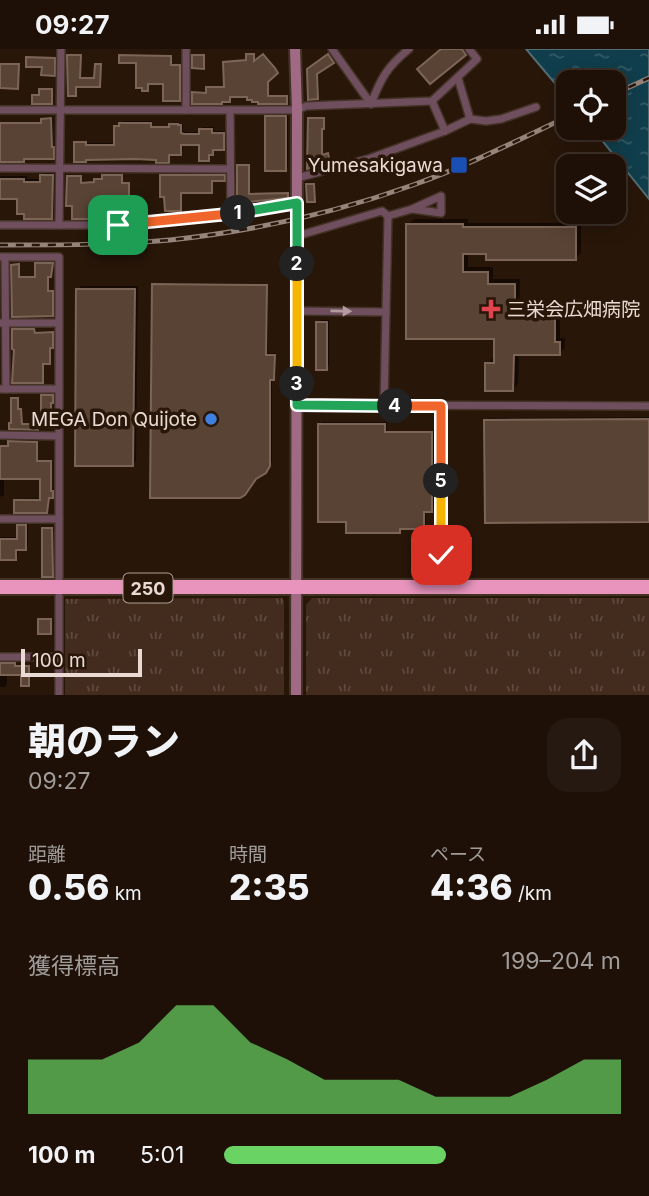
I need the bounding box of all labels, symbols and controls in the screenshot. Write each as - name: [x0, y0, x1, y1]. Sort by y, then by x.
- text: 09:27: [35, 9, 110, 40]
- map controls: [556, 70, 626, 224]
- button: locate: [556, 70, 626, 140]
- place label: Yumesakigawa: [308, 154, 443, 177]
- button: layers: [556, 154, 626, 224]
- marker: Yumesakigawa: [449, 155, 469, 175]
- pin: [88, 195, 148, 255]
- pin: 1: [220, 195, 256, 231]
- text: 1: [233, 201, 242, 224]
- icon: arrive: [99, 206, 137, 244]
- pin: 2: [280, 247, 314, 281]
- text: 2: [291, 252, 302, 275]
- place label: 三栄会広畑病院: [507, 298, 640, 321]
- marker: 三栄会広畑病院: [481, 299, 501, 319]
- one-way arrow: [331, 305, 353, 317]
- pin: 3: [280, 367, 314, 401]
- text: 3: [290, 372, 303, 395]
- pin: 4: [378, 389, 412, 423]
- text: 4: [388, 394, 401, 417]
- place label: MEGA Don Quijote: [31, 408, 197, 431]
- marker: MEGA Don Quijote: [203, 411, 219, 427]
- pin: 5: [424, 463, 458, 499]
- text: 5: [434, 469, 447, 492]
- pin: [411, 525, 471, 585]
- icon: check: [422, 536, 460, 574]
- road number: 250: [124, 573, 172, 603]
- scale bar: [21, 647, 142, 678]
- text: 100 m: [32, 649, 86, 672]
- text: 朝のラン: [28, 718, 180, 764]
- button: share: [547, 718, 621, 792]
- text: 09:27: [28, 767, 90, 795]
- text: 距離: [28, 843, 66, 866]
- text: 時間: [229, 843, 267, 866]
- text: ペース: [430, 843, 486, 866]
- text: 0.56: [28, 866, 109, 908]
- text: 2:35: [229, 866, 309, 908]
- text: 4:36: [430, 866, 513, 908]
- text: km: [109, 882, 142, 905]
- text: /km: [513, 882, 552, 905]
- text: 199–204 m: [502, 947, 621, 975]
- text: 獲得標高: [28, 952, 120, 980]
- text: 100 m: [28, 1141, 95, 1169]
- text: 5:01: [140, 1141, 184, 1169]

